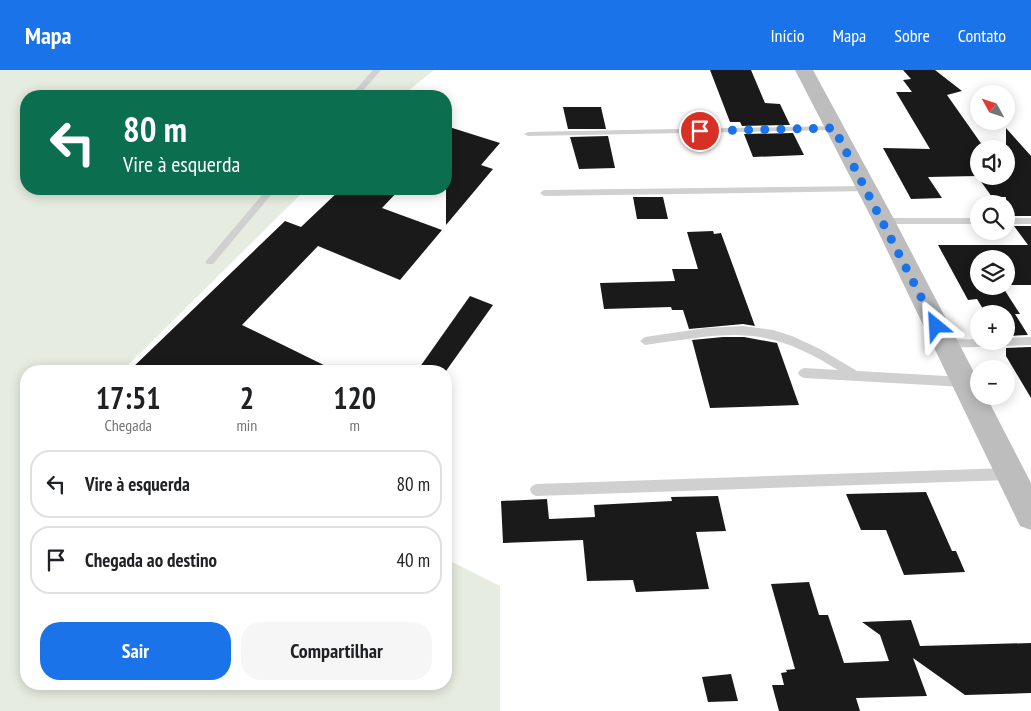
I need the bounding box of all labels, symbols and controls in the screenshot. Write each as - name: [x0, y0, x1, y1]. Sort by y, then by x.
- text: Mapa: [25, 20, 72, 51]
- text: Início: [770, 24, 804, 47]
- text: Mapa: [832, 24, 866, 47]
- text: Sobre: [894, 24, 930, 47]
- text: Contato: [958, 24, 1006, 47]
- north arrow: [970, 85, 1015, 130]
- map controls: [970, 85, 1015, 405]
- text: 80 m: [123, 106, 187, 152]
- icon: left: [40, 110, 105, 175]
- pin: [679, 110, 721, 152]
- icon: arrive: [686, 117, 714, 145]
- button: sound: [970, 140, 1015, 185]
- text: Vire à esquerda: [123, 150, 240, 178]
- button: search: [970, 195, 1015, 240]
- button: layers: [970, 250, 1015, 295]
- position arrow: [909, 299, 961, 351]
- button: +: [970, 305, 1015, 350]
- button: −: [970, 360, 1015, 405]
- text: 17:51: [96, 378, 161, 417]
- text: 2: [240, 378, 254, 417]
- text: 120: [333, 378, 376, 417]
- text: Chegada: [104, 415, 152, 435]
- text: min: [236, 415, 257, 435]
- text: m: [349, 415, 360, 435]
- icon: left: [42, 470, 70, 498]
- text: Vire à esquerda: [85, 472, 190, 496]
- text: 80 m: [397, 472, 430, 496]
- icon: arrive: [42, 546, 70, 574]
- text: Chegada ao destino: [85, 548, 217, 572]
- text: 40 m: [397, 548, 430, 572]
- button: Sair: [40, 622, 231, 680]
- button: Compartilhar: [241, 622, 432, 680]

